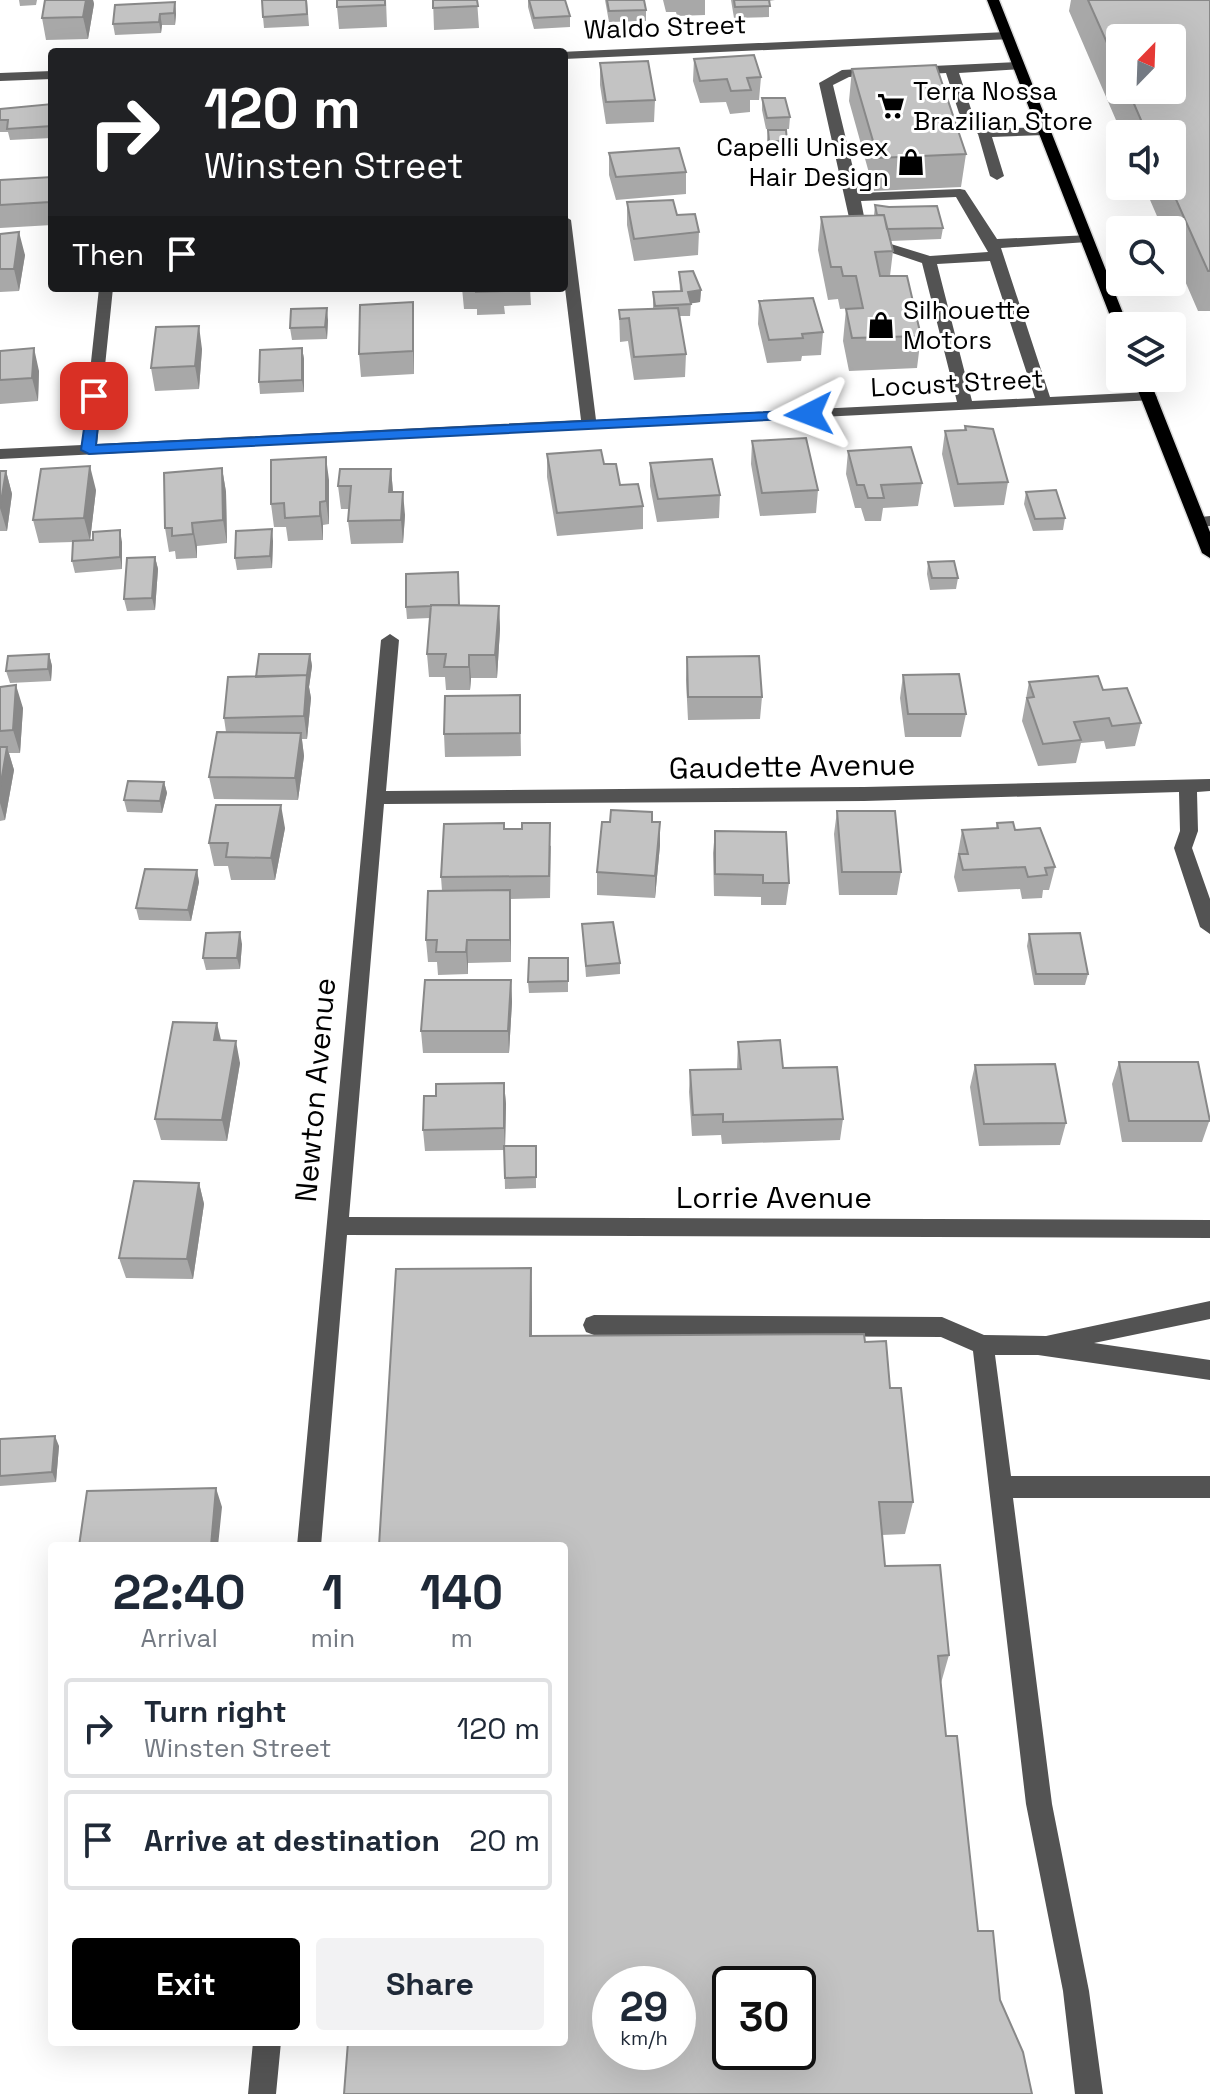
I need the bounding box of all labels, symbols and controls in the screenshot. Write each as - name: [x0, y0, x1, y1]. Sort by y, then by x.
- street label: Waldo Street: [583, 7, 747, 47]
- north arrow: [1106, 24, 1186, 104]
- map controls: [1106, 24, 1186, 392]
- text: 120 m: [204, 73, 361, 144]
- place label: Terra Nossa Brazilian Store: [913, 74, 1093, 138]
- icon: right: [72, 80, 176, 184]
- supermarket icon: Terra Nossa Brazilian Store: [876, 91, 906, 121]
- button: sound: [1106, 120, 1186, 200]
- place label: Capelli Unisex Hair Design: [716, 130, 889, 194]
- text: Winsten Street: [204, 143, 464, 189]
- shop icon: Capelli Unisex Hair Design: [896, 147, 926, 177]
- button: search: [1106, 216, 1186, 296]
- icon: arrive: [160, 232, 204, 276]
- text: Then: [72, 235, 144, 274]
- place label: Silhouette Motors: [903, 293, 1031, 357]
- shop icon: Silhouette Motors: [866, 310, 896, 340]
- button: layers: [1106, 312, 1186, 392]
- street label: Locust Street: [870, 361, 1044, 405]
- pin: [60, 362, 128, 430]
- position arrow: [767, 372, 851, 456]
- icon: arrive: [72, 374, 116, 418]
- street label: Gaudette Avenue: [668, 744, 916, 788]
- street label: Newton Avenue: [286, 976, 344, 1204]
- street label: Lorrie Avenue: [676, 1178, 872, 1217]
- text: 22:40: [113, 1562, 246, 1623]
- text: 1: [322, 1562, 344, 1623]
- text: 140: [420, 1562, 503, 1623]
- text: Arrival: [141, 1621, 218, 1655]
- text: min: [310, 1621, 355, 1655]
- text: m: [450, 1621, 473, 1655]
- text: Turn right: [144, 1692, 287, 1731]
- icon: right: [76, 1706, 120, 1750]
- text: 120 m: [457, 1709, 540, 1748]
- text: Winsten Street: [144, 1731, 331, 1765]
- icon: arrive: [76, 1818, 120, 1862]
- text: Arrive at destination: [144, 1821, 440, 1860]
- text: 20 m: [469, 1821, 540, 1860]
- button: Exit: [72, 1938, 300, 2030]
- button: Share: [316, 1938, 544, 2030]
- speed limit sign: 30: [712, 1966, 816, 2070]
- text: 29: [620, 1982, 668, 2033]
- text: km/h: [620, 2025, 668, 2051]

